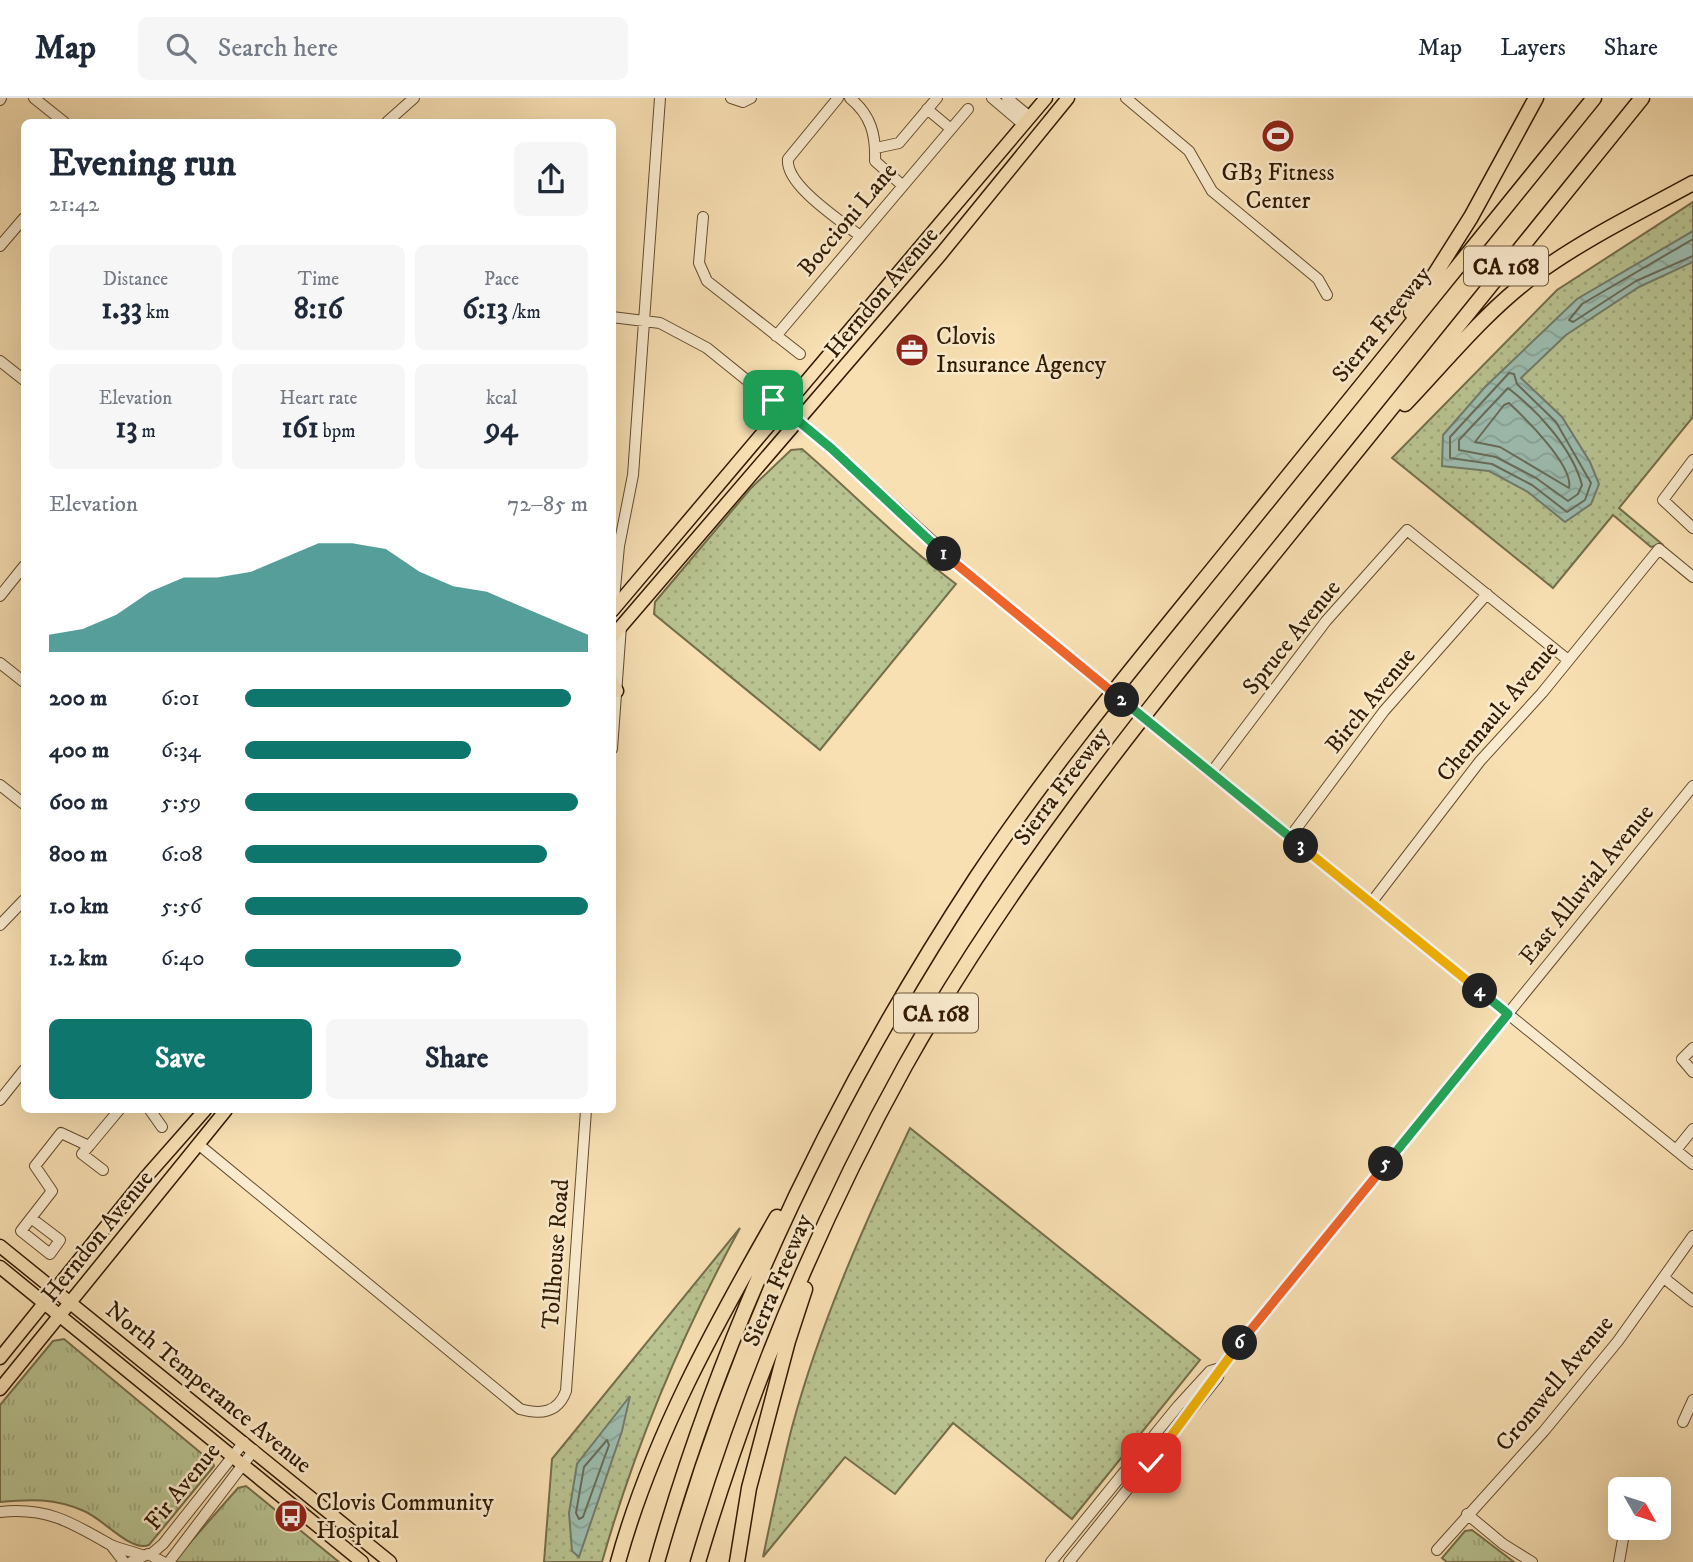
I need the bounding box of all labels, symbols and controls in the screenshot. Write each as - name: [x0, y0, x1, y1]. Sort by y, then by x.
- search box: [138, 17, 628, 80]
- text: Map: [35, 28, 96, 69]
- icon: search: [162, 29, 200, 67]
- text: Search here: [218, 32, 338, 65]
- text: Map: [1418, 33, 1462, 63]
- text: Layers: [1500, 33, 1566, 63]
- text: Share: [1604, 33, 1658, 63]
- sports icon: GB3 Fitness Center: [1259, 117, 1297, 155]
- text: Evening run: [49, 140, 236, 188]
- button: share: [514, 142, 588, 216]
- street label: Boccioni Lane: [792, 157, 904, 283]
- place label: GB3 Fitness Center: [1222, 158, 1334, 216]
- text: 21:42: [49, 190, 99, 219]
- street label: Herndon Avenue: [818, 221, 945, 364]
- road number: CA 168: [1464, 246, 1548, 286]
- street label: Sierra Freeway: [1326, 260, 1438, 389]
- text: Distance: [103, 268, 168, 291]
- text: Time: [298, 268, 339, 291]
- text: Pace: [484, 268, 519, 291]
- text: 1.33: [101, 291, 142, 328]
- text: 8:16: [294, 291, 343, 328]
- text: 6:13: [462, 291, 508, 328]
- text: km: [142, 301, 170, 324]
- text: /km: [508, 301, 541, 324]
- place label: Clovis Insurance Agency: [936, 322, 1107, 380]
- office icon: Clovis Insurance Agency: [893, 331, 931, 369]
- pin: [743, 370, 803, 430]
- icon: arrive: [754, 381, 792, 419]
- text: Elevation: [99, 387, 172, 410]
- text: Heart rate: [280, 387, 357, 410]
- text: kcal: [486, 387, 517, 410]
- text: 13: [115, 410, 137, 447]
- text: 161: [281, 410, 319, 447]
- text: 94: [485, 410, 518, 447]
- text: m: [137, 420, 156, 443]
- text: bpm: [319, 420, 356, 443]
- text: Elevation: [49, 490, 138, 519]
- text: 72–85 m: [507, 490, 588, 519]
- pin: 1: [926, 536, 962, 572]
- text: 1: [940, 542, 947, 565]
- street label: Spruce Avenue: [1236, 574, 1347, 701]
- street label: Chennault Avenue: [1430, 635, 1565, 788]
- street label: Birch Avenue: [1319, 642, 1423, 760]
- pin: 2: [1104, 682, 1140, 718]
- text: 200 m: [49, 684, 107, 713]
- text: 6:01: [161, 684, 200, 713]
- text: 2: [1117, 688, 1126, 711]
- street label: Sierra Freeway: [1007, 721, 1117, 852]
- text: 400 m: [49, 736, 109, 765]
- text: 6:34: [161, 736, 201, 765]
- text: 600 m: [49, 788, 108, 817]
- text: 5:59: [161, 788, 201, 817]
- street label: East Alluvial Avenue: [1513, 798, 1661, 971]
- pin: 3: [1284, 828, 1318, 864]
- text: 3: [1297, 834, 1304, 857]
- text: 800 m: [49, 840, 107, 869]
- text: 6:08: [161, 840, 203, 869]
- text: 1.0 km: [49, 892, 109, 921]
- text: 5:56: [161, 892, 202, 921]
- text: 1.2 km: [49, 944, 108, 973]
- text: 6:40: [161, 944, 205, 973]
- pin: 4: [1462, 974, 1498, 1008]
- text: 4: [1474, 979, 1485, 1002]
- road number: CA 168: [894, 994, 978, 1032]
- button: Save: [49, 1019, 312, 1099]
- button: Share: [326, 1019, 588, 1099]
- pin: 5: [1368, 1146, 1404, 1182]
- text: 5: [1381, 1152, 1390, 1175]
- street label: Herndon Avenue: [35, 1164, 160, 1309]
- street label: Tollhouse Road: [536, 1178, 576, 1330]
- street label: Sierra Freeway: [737, 1209, 820, 1351]
- street label: North Temperance Avenue: [99, 1295, 318, 1480]
- street label: Cromwell Avenue: [1489, 1309, 1620, 1458]
- pin: 6: [1222, 1326, 1258, 1360]
- text: 6: [1235, 1331, 1244, 1354]
- pin: [1121, 1433, 1181, 1493]
- street label: Fir Avenue: [138, 1437, 227, 1537]
- icon: check: [1132, 1444, 1170, 1482]
- north arrow: [1608, 1477, 1671, 1540]
- map controls: [1608, 1477, 1671, 1540]
- place label: Clovis Community Hospital: [316, 1488, 494, 1546]
- bus stop icon: Clovis Community Hospital: [272, 1497, 310, 1535]

